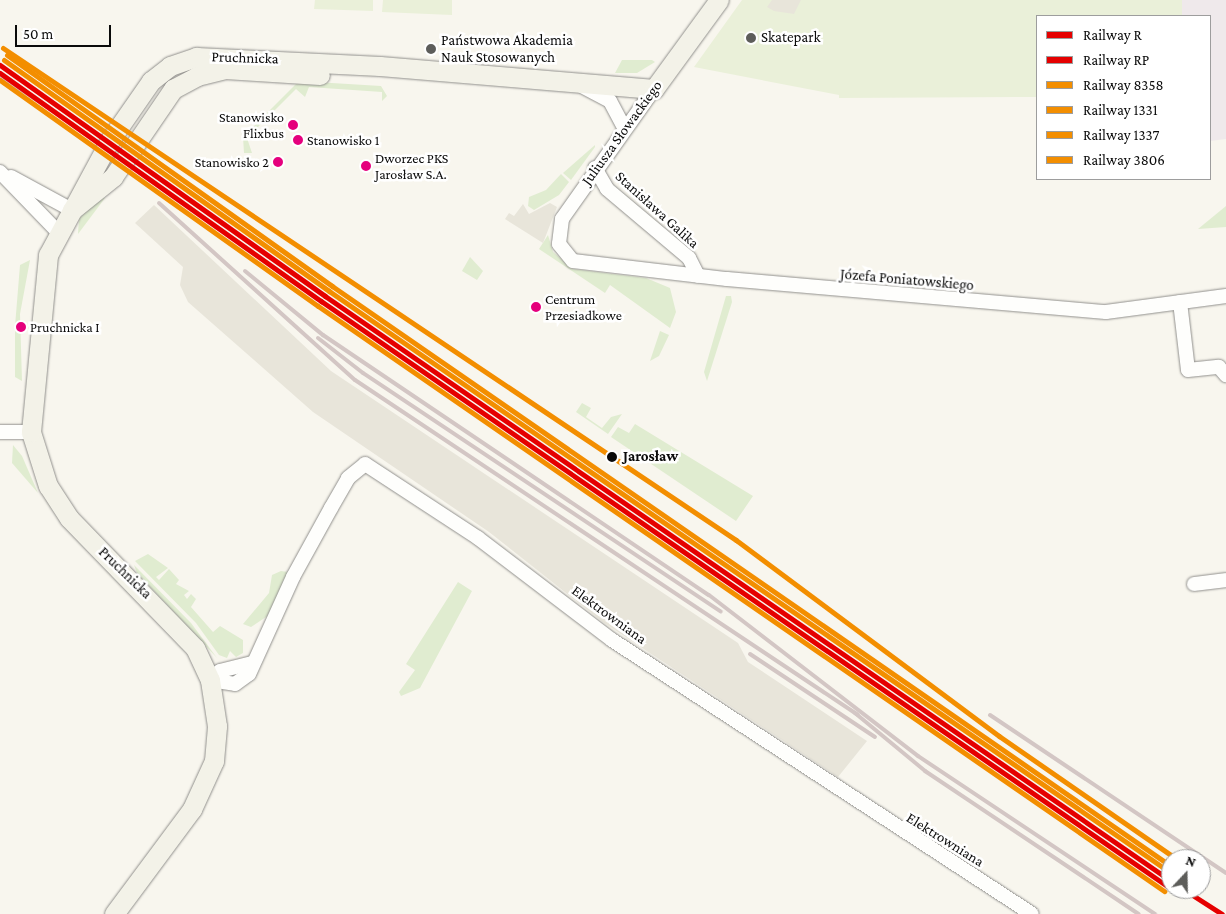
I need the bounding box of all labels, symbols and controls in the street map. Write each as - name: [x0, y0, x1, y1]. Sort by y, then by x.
- scale bar: [18, 15, 114, 47]
- legend: [1036, 15, 1211, 180]
- text: 50 m: [23, 26, 53, 42]
- text: Railway R: [1083, 27, 1142, 43]
- place label: Skatepark: [761, 29, 821, 47]
- place label: Państwowa Akademia Nauk Stosowanych: [441, 31, 573, 66]
- marker: Skatepark: [745, 32, 757, 44]
- marker: Państwowa Akademia Nauk Stosowanych: [425, 43, 437, 55]
- street label: Pruchnicka: [211, 48, 279, 68]
- text: Railway RP: [1083, 52, 1149, 68]
- street label: Juliusza Słowackiego: [578, 77, 666, 189]
- text: Railway 8358: [1083, 77, 1164, 93]
- text: Railway 1331: [1083, 102, 1158, 118]
- place label: Stanowisko Flixbus: [219, 109, 284, 142]
- marker: Stanowisko Flixbus: [288, 120, 298, 130]
- text: Railway 1337: [1083, 127, 1159, 143]
- place label: Stanowisko 1: [307, 132, 379, 148]
- marker: Stanowisko 1: [293, 135, 303, 145]
- place label: Dworzec PKS Jarosław S.A.: [375, 150, 448, 182]
- text: Railway 3806: [1083, 152, 1165, 168]
- place label: Stanowisko 2: [195, 154, 269, 170]
- marker: Stanowisko 2: [273, 157, 283, 167]
- marker: Dworzec PKS Jarosław S.A.: [361, 161, 371, 171]
- street label: Stanisława Galika: [611, 168, 703, 252]
- street label: Józefa Poniatowskiego: [839, 265, 975, 295]
- place label: Centrum Przesiadkowe: [545, 291, 622, 324]
- marker: Centrum Przesiadkowe: [531, 302, 541, 312]
- place label: Pruchnicka I: [30, 319, 100, 335]
- marker: Pruchnicka I: [16, 322, 26, 332]
- place label: Jarosław: [623, 448, 678, 466]
- marker: Jarosław: [605, 450, 619, 464]
- street label: Pruchnicka: [95, 543, 155, 603]
- street label: Elektrowniana: [568, 582, 650, 648]
- street label: Elektrowniana: [903, 809, 987, 871]
- north arrow: [1161, 849, 1211, 899]
- text: N: [1184, 852, 1198, 870]

